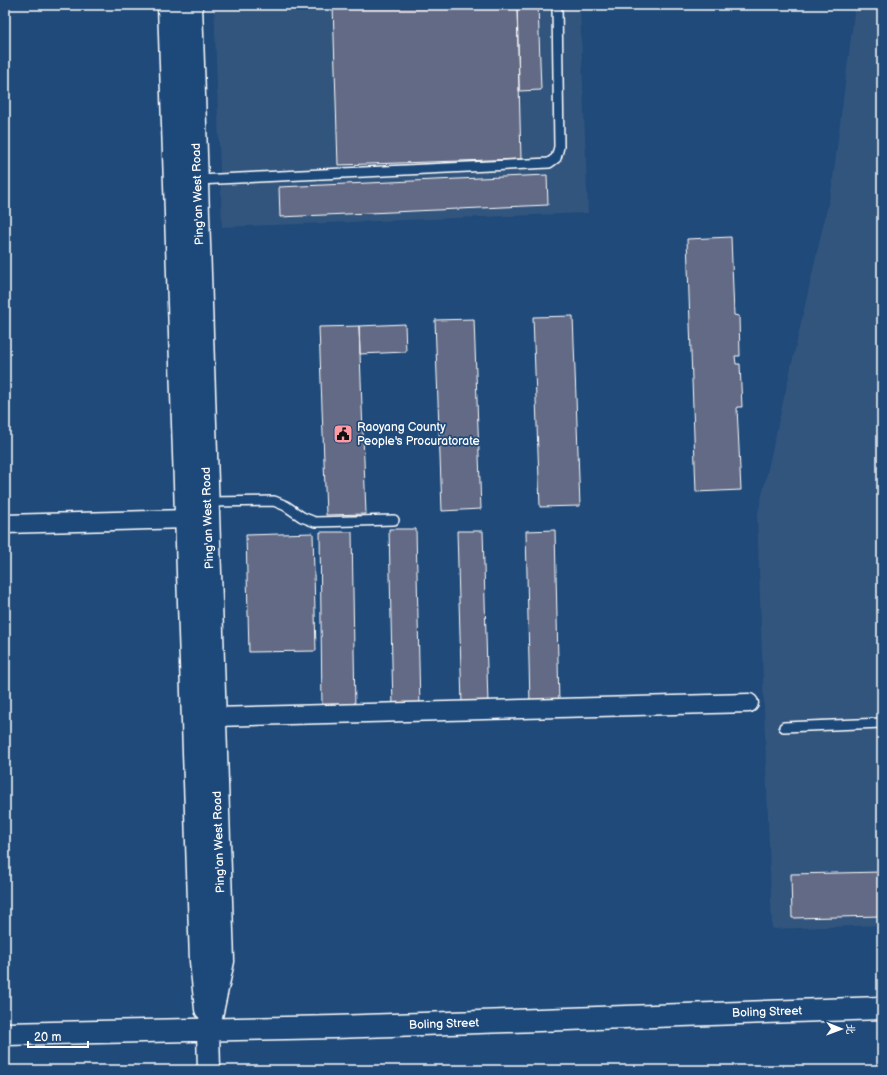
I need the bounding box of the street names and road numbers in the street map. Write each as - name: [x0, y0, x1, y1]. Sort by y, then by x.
- street label: Ping'an West Road: [189, 143, 207, 245]
- street label: Ping'an West Road: [199, 467, 217, 569]
- street label: Ping'an West Road: [210, 791, 228, 893]
- street label: Boling Street: [732, 1003, 803, 1021]
- street label: Boling Street: [409, 1015, 480, 1033]

